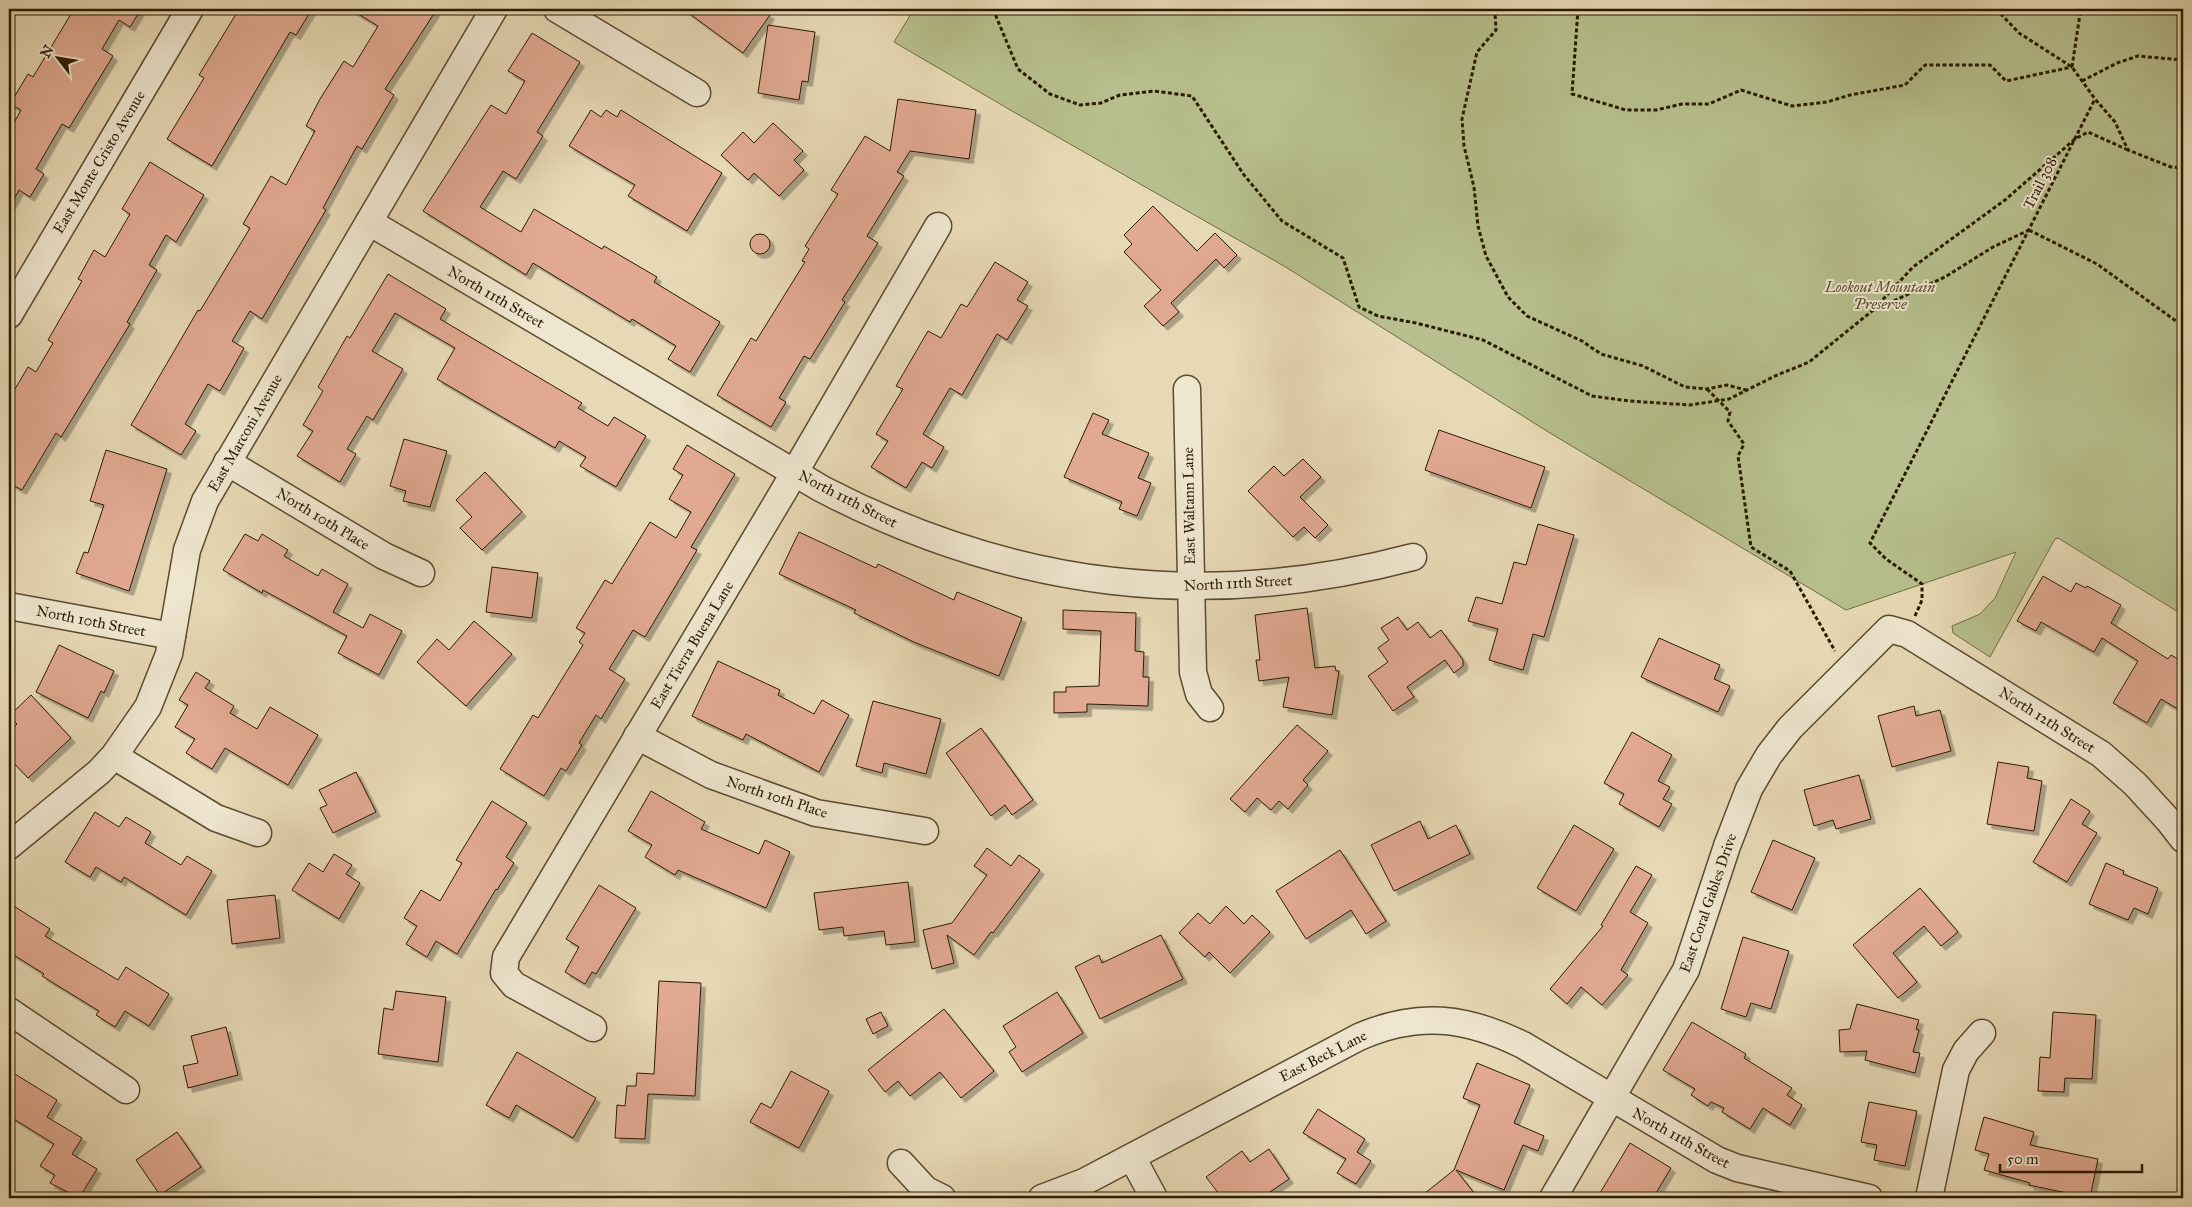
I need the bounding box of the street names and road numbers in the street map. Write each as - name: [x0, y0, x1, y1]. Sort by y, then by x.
- street label: East Monte Cristo Avenue: [49, 87, 149, 237]
- street label: Trail 308: [2019, 154, 2061, 212]
- street label: North 11th Street: [444, 262, 548, 332]
- street label: East Marconi Avenue: [204, 371, 286, 495]
- street label: East Waltann Lane: [1179, 447, 1199, 565]
- street label: North 11th Street: [796, 466, 901, 532]
- street label: North 10th Place: [273, 484, 373, 554]
- street label: North 11th Street: [1183, 571, 1293, 595]
- street label: East Tierra Buena Lane: [647, 578, 737, 712]
- street label: North 10th Street: [35, 602, 148, 641]
- street label: North 12th Street: [1996, 683, 2099, 757]
- street label: North 10th Place: [724, 772, 830, 822]
- street label: East Coral Gables Drive: [1676, 831, 1740, 975]
- street label: East Beck Lane: [1276, 1026, 1370, 1086]
- street label: North 11th Street: [1629, 1104, 1733, 1173]

